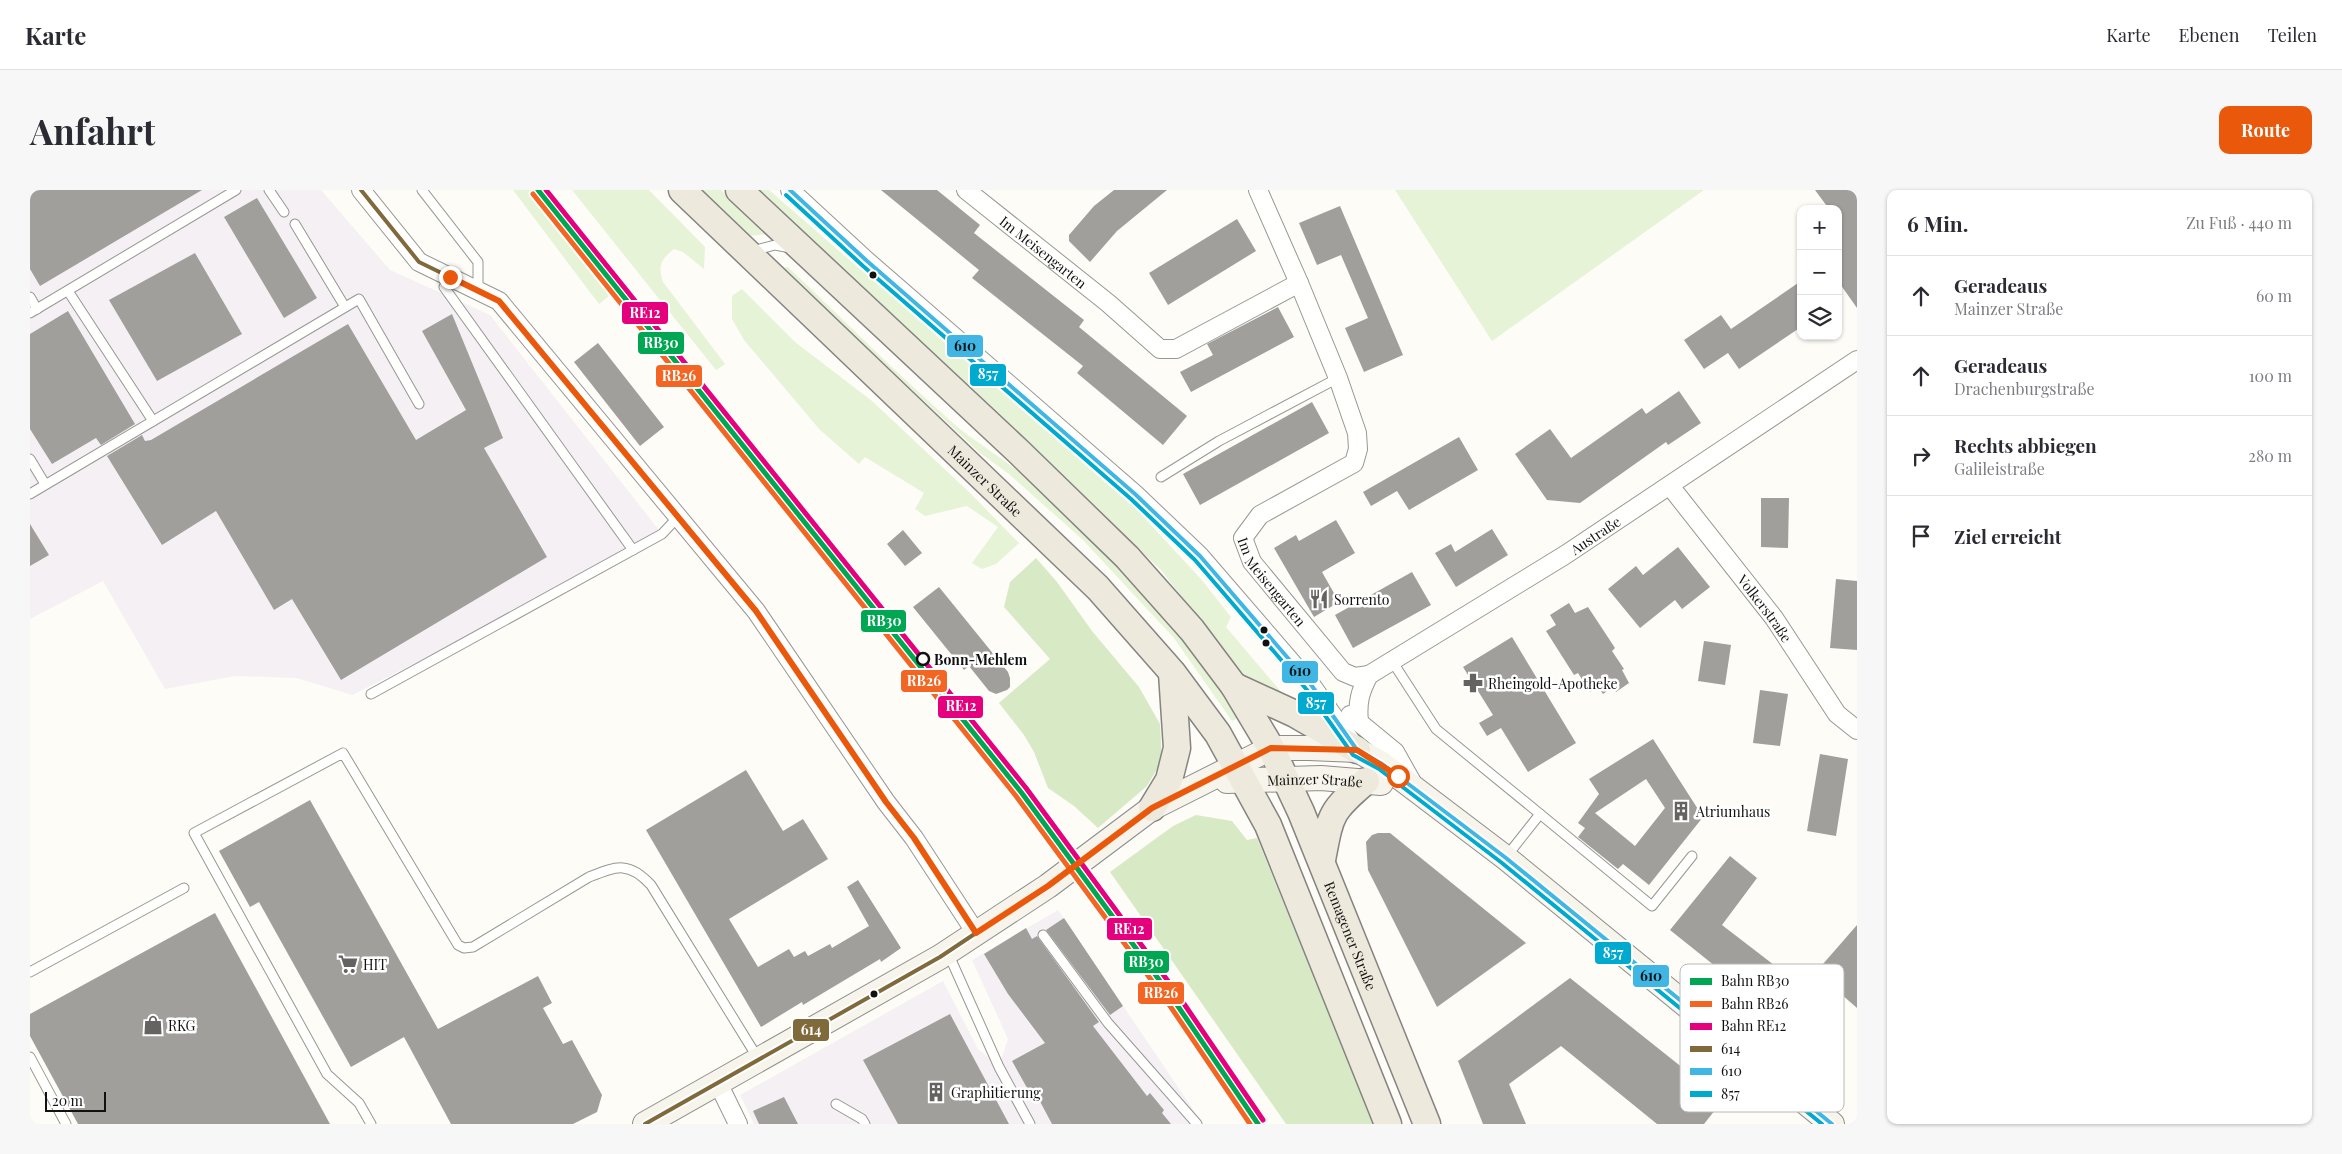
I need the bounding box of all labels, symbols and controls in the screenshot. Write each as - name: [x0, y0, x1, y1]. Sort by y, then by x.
- text: Karte: [25, 19, 86, 51]
- text: Karte: [2106, 23, 2151, 47]
- text: Ebenen: [2179, 23, 2239, 47]
- text: Teilen: [2267, 23, 2317, 47]
- button: Route: [2219, 106, 2312, 154]
- text: Anfahrt: [30, 107, 155, 154]
- map controls: [1797, 205, 1842, 340]
- button: +: [1797, 205, 1842, 250]
- text: 6 Min.: [1907, 209, 1968, 237]
- street label: Im Meisengarten: [996, 211, 1091, 293]
- text: Zu Fuß · 440 m: [2186, 212, 2292, 233]
- button: −: [1797, 250, 1842, 295]
- route end: [439, 266, 462, 289]
- unlabelled marker: [868, 270, 878, 280]
- text: Geradeaus: [1954, 272, 2047, 298]
- icon: ahead: [1907, 282, 1935, 310]
- text: 60 m: [2256, 285, 2292, 306]
- button: layers: [1797, 295, 1842, 340]
- text: Mainzer Straße: [1954, 298, 2063, 319]
- line badge: RE12: [621, 301, 669, 325]
- text: RE12: [629, 303, 661, 322]
- line badge: RB30: [637, 331, 685, 355]
- text: RB30: [644, 333, 678, 352]
- line badge: 610: [946, 334, 984, 358]
- text: 610: [954, 336, 976, 355]
- text: Geradeaus: [1954, 352, 2047, 378]
- icon: ahead: [1907, 362, 1935, 390]
- line badge: 857: [969, 363, 1007, 387]
- line badge: RB26: [655, 364, 703, 388]
- text: 857: [978, 364, 999, 383]
- text: 100 m: [2249, 365, 2292, 386]
- text: RB26: [662, 366, 696, 385]
- text: Drachenburgstraße: [1954, 378, 2095, 399]
- text: Rechts abbiegen: [1954, 432, 2097, 458]
- street label: Mainzer Straße: [944, 440, 1027, 520]
- icon: right: [1907, 442, 1935, 470]
- text: 280 m: [2248, 445, 2292, 466]
- text: Galileistraße: [1954, 458, 2045, 479]
- street label: Austraße: [1566, 511, 1624, 559]
- icon: arrive: [1907, 522, 1935, 550]
- text: Ziel erreicht: [1954, 523, 2062, 549]
- street label: Im Meisengarten: [1234, 534, 1311, 630]
- street label: Volkerstraße: [1733, 570, 1797, 646]
- restaurant icon: Sorrento: [1308, 588, 1330, 610]
- place label: Sorrento: [1334, 590, 1390, 609]
- line badge: RB30: [860, 609, 907, 633]
- text: RB30: [867, 611, 901, 630]
- unlabelled marker: [1259, 625, 1269, 635]
- unlabelled marker: [1261, 638, 1271, 648]
- place label: Bonn-Mehlem: [934, 650, 1028, 669]
- marker: Bonn-Mehlem: [916, 652, 930, 666]
- line badge: 610: [1281, 660, 1319, 684]
- text: 610: [1289, 661, 1311, 680]
- line badge: RB26: [900, 669, 948, 693]
- text: RB26: [907, 671, 941, 690]
- pharmacy icon: Rheingold-Apotheke: [1462, 672, 1484, 694]
- place label: Rheingold-Apotheke: [1488, 674, 1618, 693]
- line badge: 857: [1297, 691, 1335, 715]
- text: 857: [1306, 693, 1327, 712]
- line badge: RE12: [937, 695, 984, 719]
- text: RE12: [945, 696, 977, 715]
- route start: [1387, 765, 1410, 788]
- street label: Mainzer Straße: [1267, 768, 1364, 791]
- building icon: Atriumhaus: [1670, 800, 1692, 822]
- place label: Atriumhaus: [1695, 802, 1770, 821]
- street label: Remagener Straße: [1320, 878, 1381, 993]
- line badge: RE12: [1106, 917, 1153, 941]
- text: RE12: [1113, 919, 1145, 938]
- line badge: 857: [1594, 941, 1632, 965]
- text: 857: [1603, 943, 1624, 962]
- line badge: RB30: [1123, 950, 1170, 974]
- text: RB30: [1129, 952, 1163, 971]
- supermarket icon: HIT: [337, 953, 359, 975]
- place label: HIT: [363, 955, 387, 974]
- line badge: 610: [1632, 964, 1670, 988]
- legend: [1680, 964, 1844, 1112]
- text: 610: [1640, 966, 1662, 985]
- text: Bahn RB30: [1721, 971, 1789, 990]
- line badge: RB26: [1137, 981, 1185, 1005]
- text: RB26: [1144, 983, 1178, 1002]
- unlabelled marker: [869, 989, 879, 999]
- text: Bahn RB26: [1721, 994, 1789, 1013]
- shop icon: RKG: [142, 1014, 164, 1036]
- place label: RKG: [168, 1016, 196, 1035]
- text: Bahn RE12: [1721, 1016, 1787, 1035]
- line badge: 614: [792, 1018, 830, 1042]
- text: 614: [801, 1020, 821, 1039]
- text: 614: [1721, 1039, 1740, 1058]
- text: 610: [1721, 1061, 1742, 1080]
- building icon: Graphitierung: [925, 1081, 947, 1103]
- place label: Graphitierung: [951, 1083, 1041, 1102]
- text: 857: [1721, 1084, 1740, 1103]
- scale bar: [45, 1089, 106, 1112]
- text: 20 m: [52, 1091, 83, 1110]

